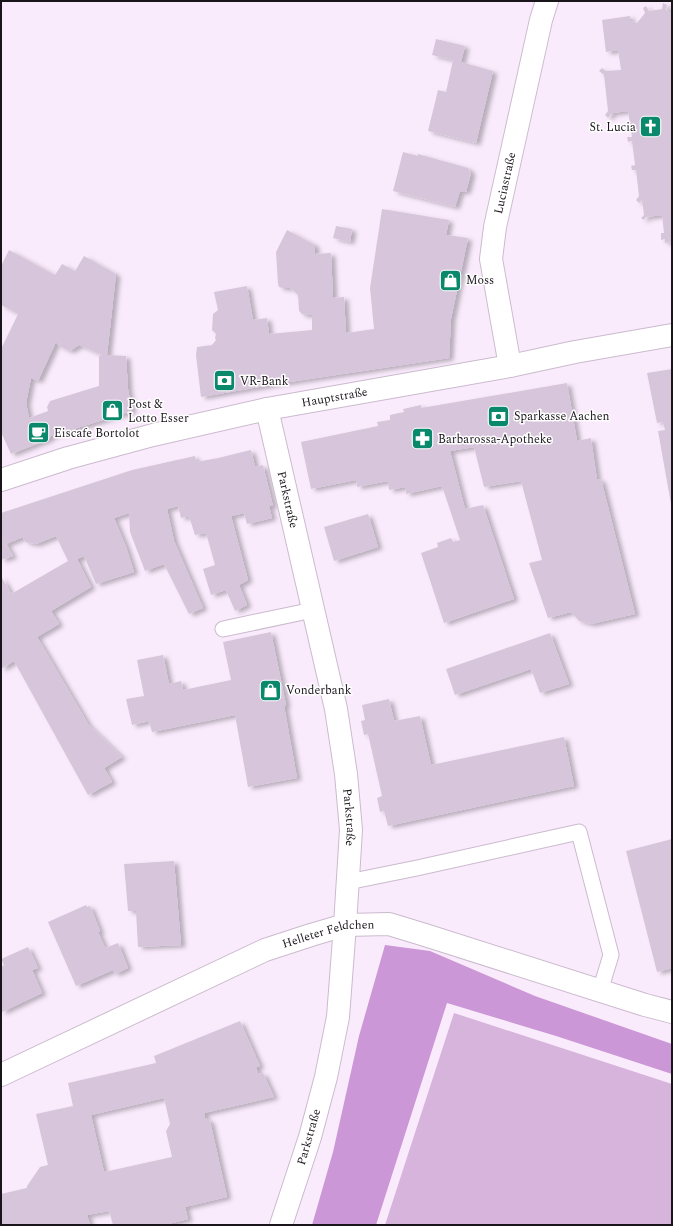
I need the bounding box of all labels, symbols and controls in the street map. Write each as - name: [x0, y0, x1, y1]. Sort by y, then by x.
- church icon: St. Lucia: [638, 114, 664, 140]
- place label: St. Lucia: [590, 118, 636, 137]
- street label: Luciastraße: [489, 150, 521, 216]
- shop icon: Moss: [438, 267, 464, 293]
- place label: Moss: [466, 271, 494, 290]
- bank icon: VR-Bank: [211, 368, 237, 394]
- place label: VR-Bank: [240, 372, 289, 391]
- street label: Hauptstraße: [300, 382, 369, 412]
- place label: Post & Lotto Esser: [128, 395, 189, 428]
- shop icon: Post & Lotto Esser: [100, 398, 126, 424]
- bank icon: Sparkasse Aachen: [485, 403, 511, 429]
- place label: Sparkasse Aachen: [514, 407, 610, 426]
- cafe icon: Eiscafe Bortolot: [26, 420, 52, 446]
- place label: Eiscafe Bortolot: [54, 424, 139, 443]
- pharmacy icon: Barbarossa-Apotheke: [409, 426, 435, 452]
- place label: Barbarossa-Apotheke: [438, 430, 552, 449]
- street label: Parkstraße: [272, 469, 304, 530]
- shop icon: Vonderbank: [258, 677, 284, 703]
- place label: Vonderbank: [286, 681, 352, 700]
- street label: Parkstraße: [338, 788, 361, 847]
- street label: Helleter Feldchen: [280, 915, 375, 953]
- street label: Parkstraße: [292, 1106, 326, 1167]

